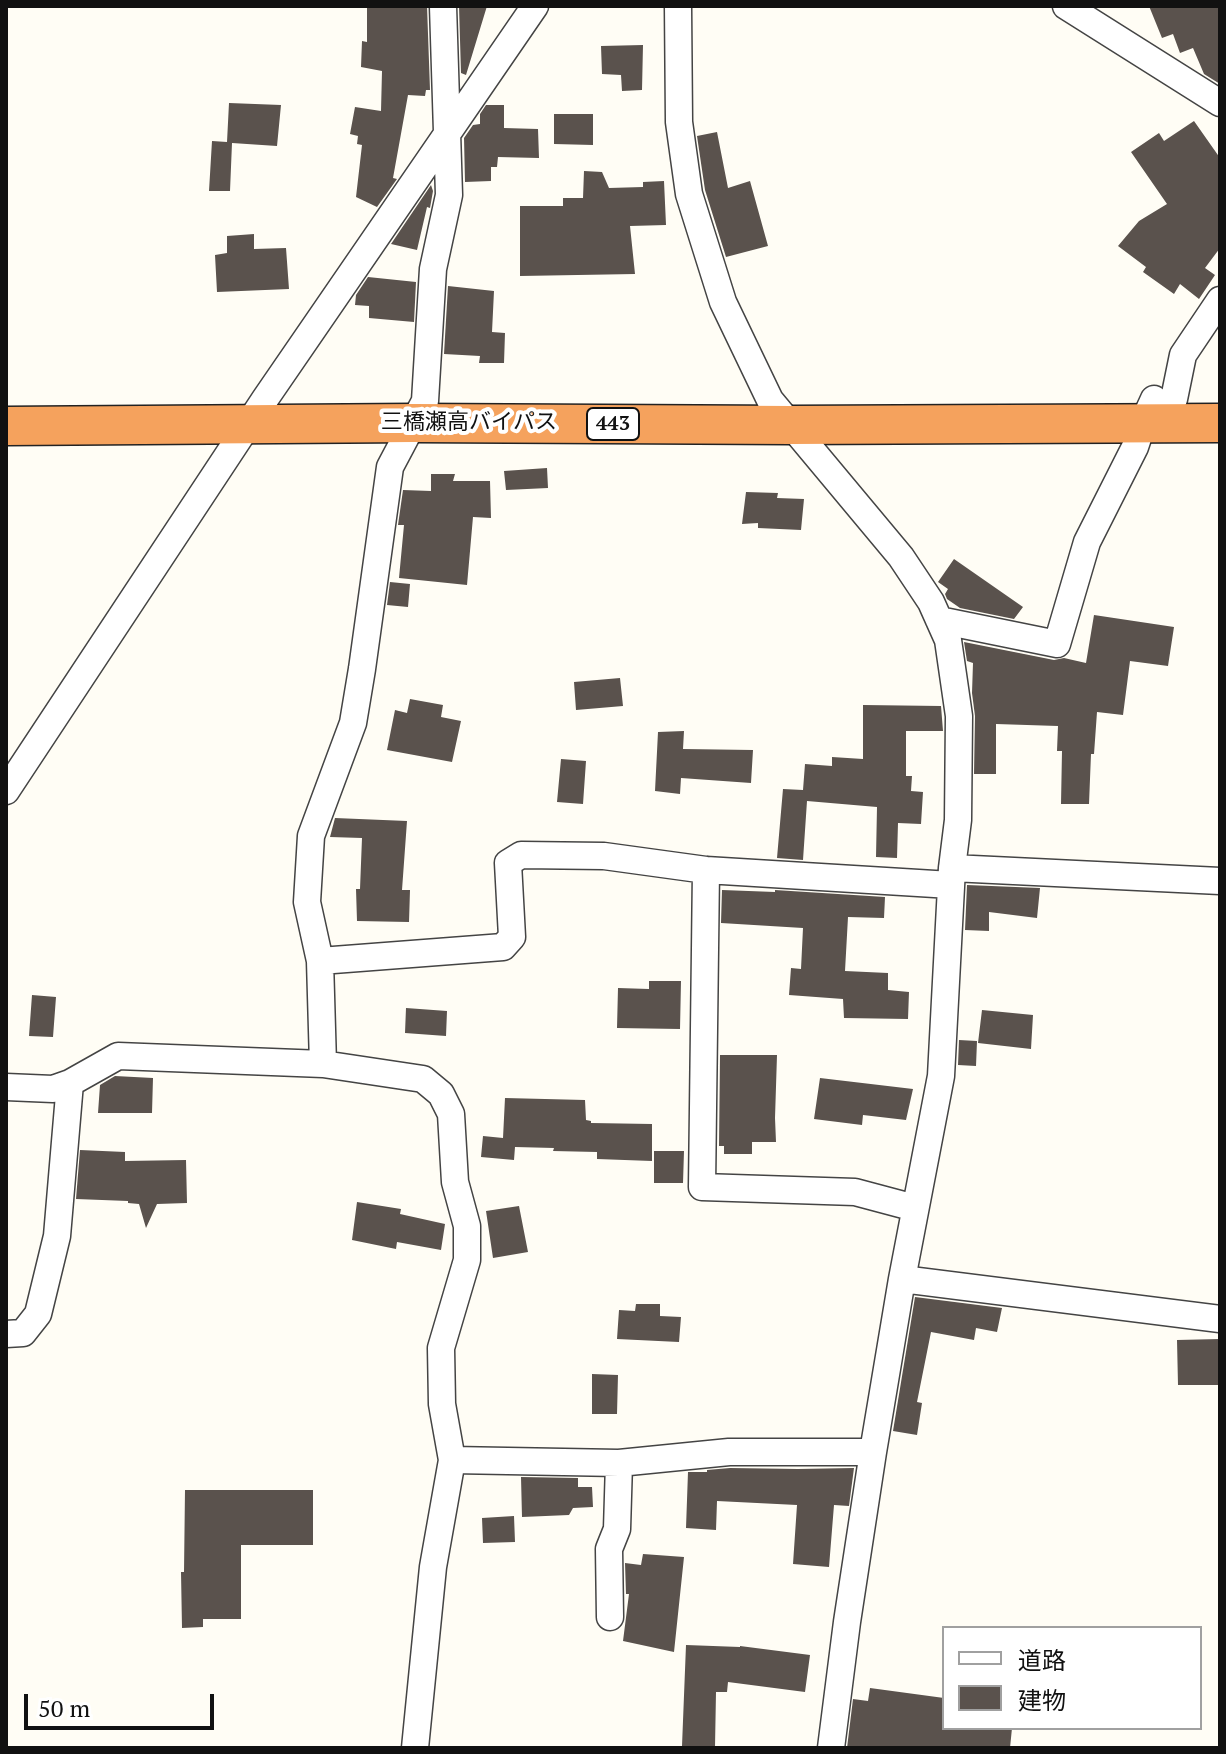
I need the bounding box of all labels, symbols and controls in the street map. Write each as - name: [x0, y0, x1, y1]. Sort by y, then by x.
- road number: 443: [587, 408, 639, 440]
- street label: 三橋瀬高バイパス: [381, 410, 557, 436]
- legend: [942, 1626, 1202, 1730]
- text: 道路: [1018, 1644, 1066, 1676]
- scale bar: [28, 1678, 218, 1728]
- text: 建物: [1018, 1684, 1066, 1716]
- text: 50 m: [38, 1692, 90, 1724]

